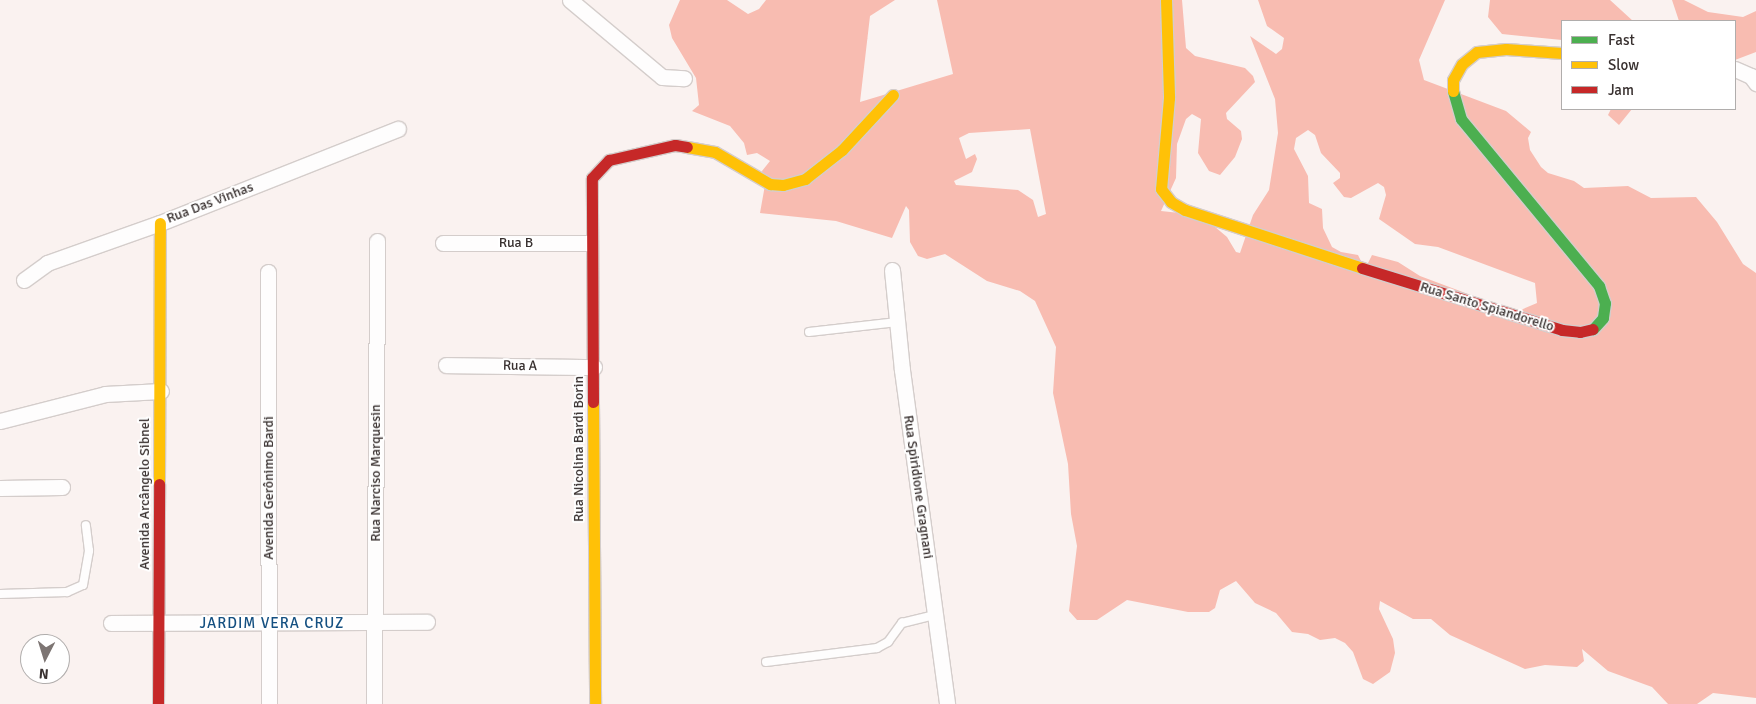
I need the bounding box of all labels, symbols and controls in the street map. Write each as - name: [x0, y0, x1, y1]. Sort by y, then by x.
- legend: [1561, 20, 1736, 110]
- text: Fast: [1608, 31, 1635, 49]
- text: Slow: [1608, 56, 1639, 74]
- text: Jam: [1608, 81, 1634, 99]
- street label: Rua Das Vinhas: [164, 179, 256, 227]
- street label: Rua B: [499, 235, 533, 251]
- street label: Rua Santo Spiandorello: [1418, 279, 1556, 335]
- street label: Rua A: [503, 357, 537, 375]
- street label: Rua Nicolina Bardi Borin: [571, 376, 587, 522]
- street label: Rua Narciso Marquesin: [368, 404, 384, 542]
- street label: Rua Spiridione Gragnani: [900, 414, 936, 560]
- street label: Avenida Gerônimo Bardi: [261, 416, 277, 560]
- street label: Avenida Arcângelo Sibnel: [137, 418, 153, 570]
- district label: JARDIM VERA CRUZ: [198, 615, 346, 633]
- north arrow: [20, 634, 70, 684]
- text: N: [38, 665, 49, 682]

